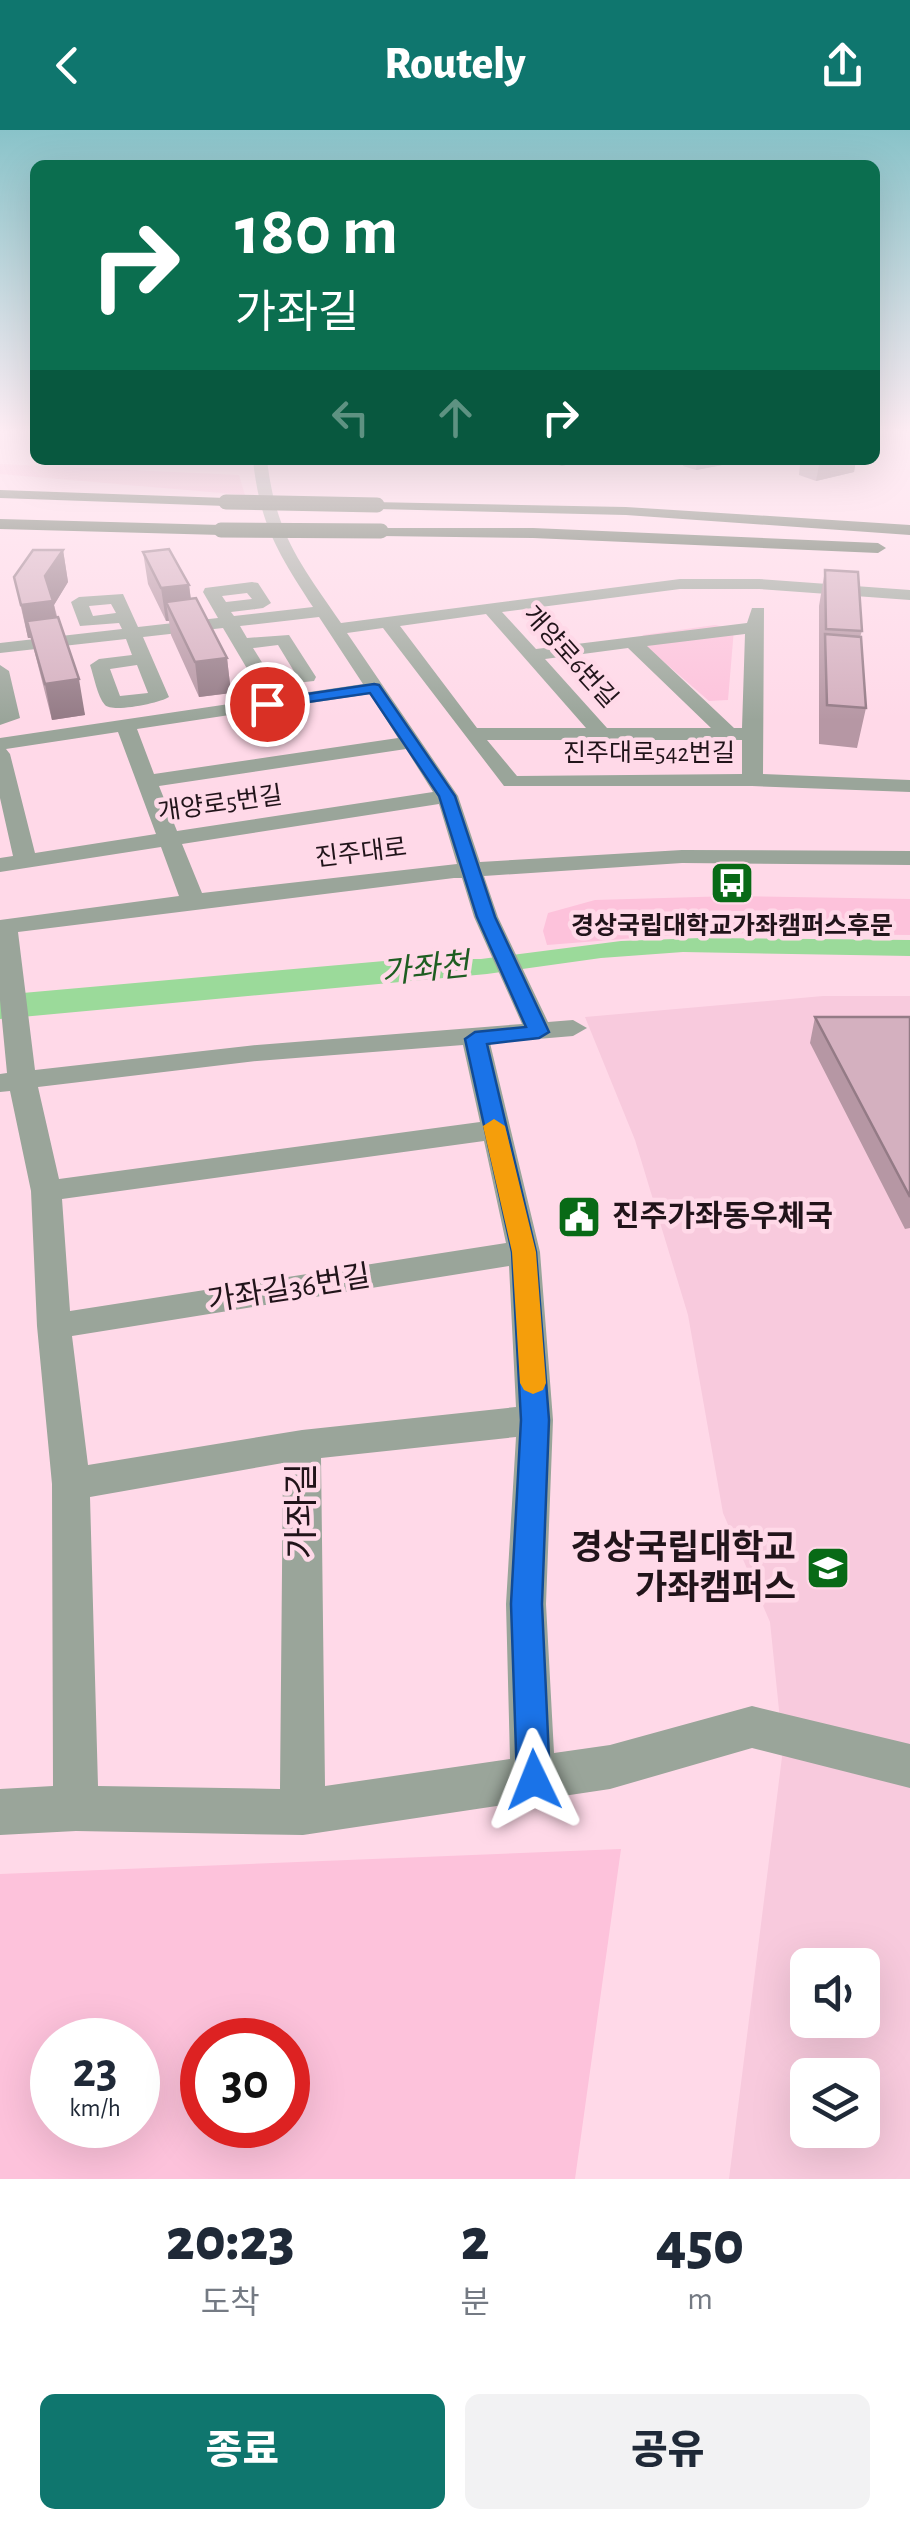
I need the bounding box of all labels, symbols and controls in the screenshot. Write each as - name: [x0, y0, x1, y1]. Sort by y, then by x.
- icon: back: [40, 38, 95, 93]
- icon: share: [815, 38, 870, 93]
- text: Routely: [384, 42, 526, 87]
- text: 180 m: [235, 197, 398, 267]
- icon: right: [70, 200, 200, 330]
- text: 가좌길: [235, 291, 359, 336]
- icon: left: [323, 390, 378, 445]
- icon: ahead: [428, 390, 483, 445]
- icon: right: [533, 390, 588, 445]
- street label: 개양로6번길: [518, 601, 622, 712]
- pin: [225, 662, 310, 747]
- icon: arrive: [240, 677, 295, 732]
- street label: 진주대로542번길: [563, 740, 735, 766]
- street label: 개양로5번길: [156, 782, 284, 825]
- street label: 진주대로: [314, 834, 408, 871]
- bus stop icon: 경상국립대학교가좌캠퍼스후문: [709, 860, 755, 906]
- place label: 경상국립대학교가좌캠퍼스후문: [571, 912, 893, 939]
- water label: 가좌천: [379, 947, 474, 990]
- public building icon: 진주가좌동우체국: [556, 1194, 602, 1240]
- place label: 진주가좌동우체국: [612, 1200, 833, 1232]
- street label: 가좌길36번길: [205, 1260, 373, 1317]
- street label: 가좌길: [283, 1463, 320, 1559]
- place label: 경상국립대학교 가좌캠퍼스: [571, 1529, 796, 1606]
- school or university icon: 경상국립대학교 가좌캠퍼스: [805, 1545, 851, 1591]
- position arrow: [482, 1728, 586, 1832]
- map controls: [790, 1948, 880, 2148]
- button: sound: [790, 1948, 880, 2038]
- speed limit sign: 30: [180, 2018, 310, 2148]
- text: 23: [72, 2046, 118, 2096]
- button: layers: [790, 2058, 880, 2148]
- text: km/h: [69, 2096, 121, 2121]
- text: 20:23: [166, 2211, 295, 2271]
- text: 2: [461, 2211, 490, 2271]
- text: 450: [656, 2215, 744, 2275]
- text: m: [687, 2283, 713, 2315]
- text: 도착: [201, 2287, 260, 2319]
- text: 분: [460, 2287, 490, 2319]
- button: 종료: [40, 2394, 445, 2509]
- button: 공유: [465, 2394, 870, 2509]

